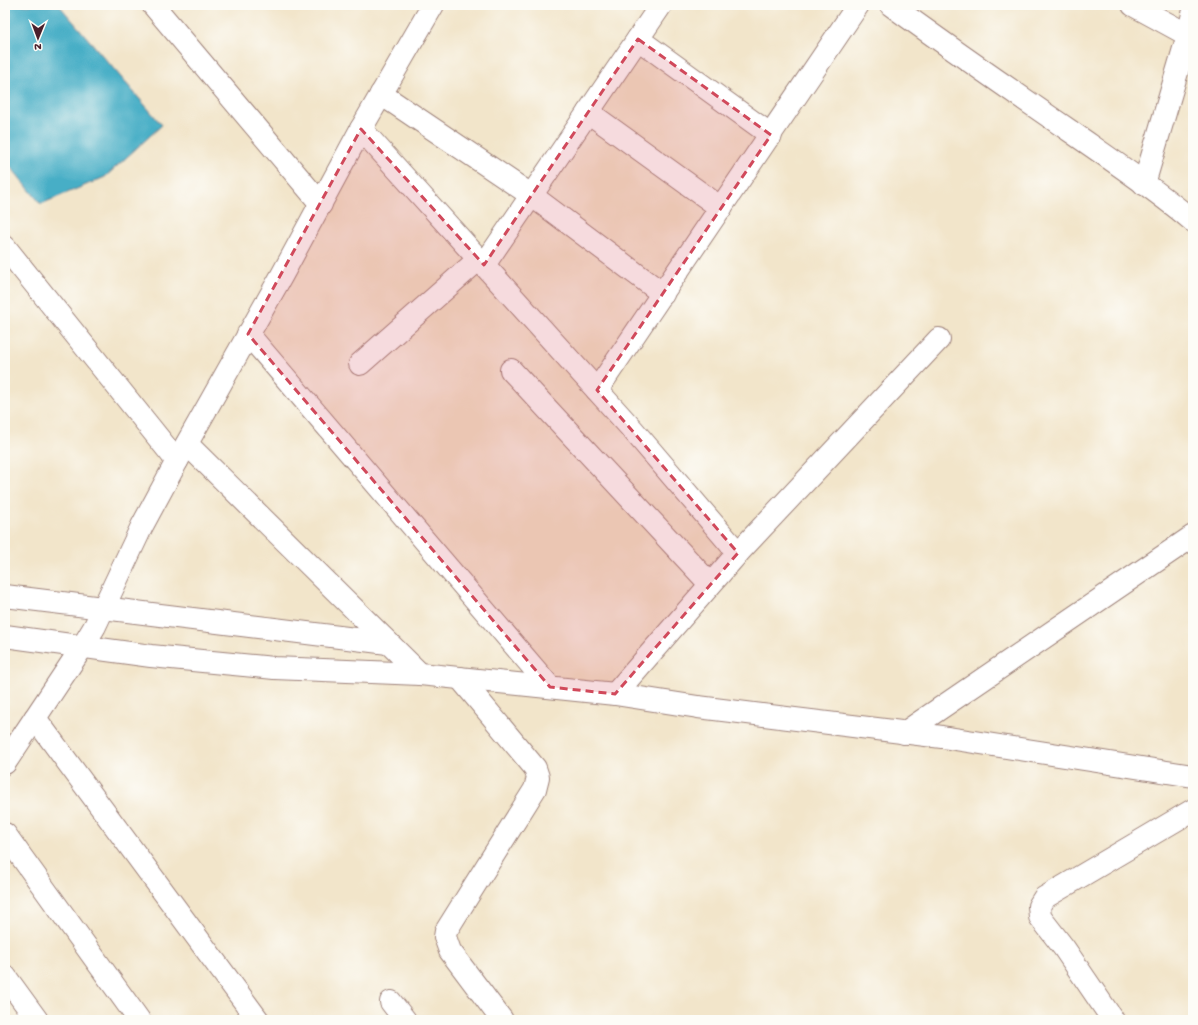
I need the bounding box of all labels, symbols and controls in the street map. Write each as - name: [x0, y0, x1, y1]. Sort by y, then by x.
- north arrow: [18, 18, 58, 58]
- text: N: [34, 40, 42, 52]

